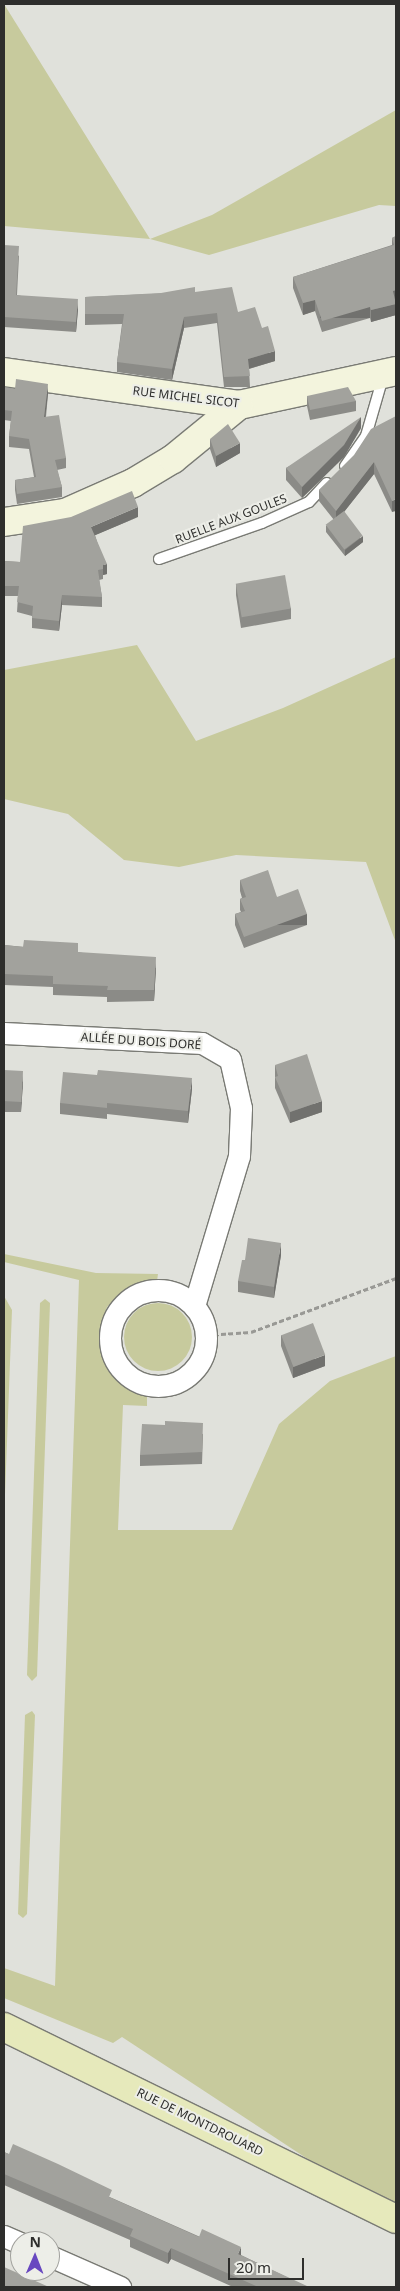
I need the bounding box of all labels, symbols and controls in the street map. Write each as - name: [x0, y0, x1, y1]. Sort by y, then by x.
- street label: RUE MICHEL SICOT: [132, 383, 240, 411]
- street label: RUELLE AUX GOULES: [173, 491, 289, 547]
- street label: ALLÉE DU BOIS DORÉ: [80, 1030, 202, 1052]
- street label: RUE DE MONTDROUARD: [134, 2085, 266, 2159]
- north arrow: [10, 2231, 60, 2281]
- text: N: [29, 2232, 41, 2251]
- scale bar: [230, 2248, 306, 2280]
- text: 20 m: [236, 2257, 271, 2277]

